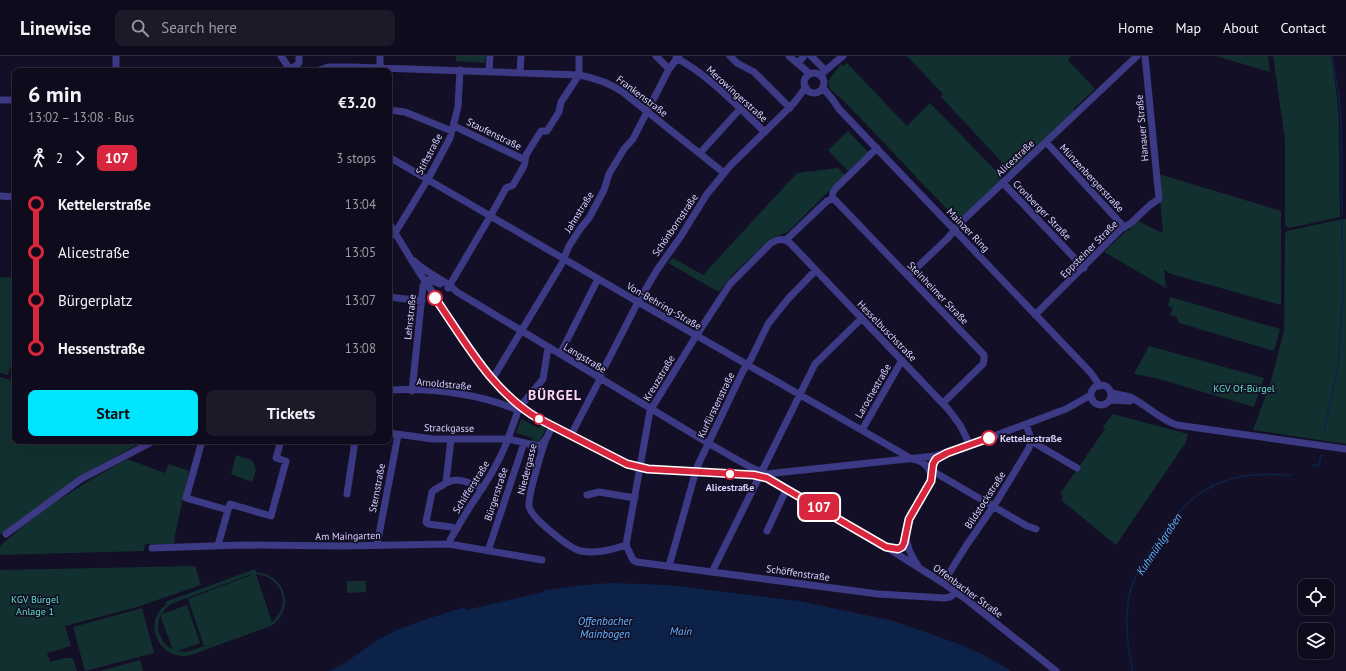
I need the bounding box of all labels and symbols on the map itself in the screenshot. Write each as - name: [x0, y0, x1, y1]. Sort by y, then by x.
- street label: Merowingerstraße: [704, 63, 770, 125]
- street label: Frankenstraße: [614, 72, 670, 120]
- street label: Hanauer Straße: [1133, 94, 1151, 162]
- street label: Staufenstraße: [464, 115, 524, 153]
- street label: Stiftstraße: [413, 131, 445, 177]
- street label: Alicestraße: [993, 137, 1037, 179]
- street label: Münzenbergerstraße: [1057, 141, 1127, 215]
- street label: Cronberger Straße: [1010, 177, 1074, 243]
- street label: Jahnstraße: [561, 189, 597, 236]
- street label: Schönbornstraße: [649, 191, 701, 259]
- street label: Mainzer Ring: [944, 205, 992, 255]
- street label: Eppsteiner Straße: [1057, 217, 1121, 281]
- street label: Steinheimer Straße: [905, 259, 971, 327]
- street label: Von-Behring-Straße: [623, 279, 704, 333]
- unlabelled marker: [427, 290, 443, 306]
- street label: Lehrstraße: [401, 294, 419, 340]
- street label: Hesselbuschstraße: [854, 298, 920, 364]
- street label: Langstraße: [561, 340, 609, 376]
- street label: Kreuzstraße: [640, 353, 678, 403]
- street label: Larochestraße: [852, 361, 894, 421]
- street label: Kurfürstenstraße: [694, 370, 738, 440]
- street label: Arnoldstraße: [416, 375, 472, 393]
- park label: KGV Of-Bürgel: [1213, 382, 1275, 395]
- district label: BÜRGEL: [528, 386, 582, 404]
- unlabelled marker: [533, 413, 545, 425]
- street label: Strackgasse: [424, 421, 474, 435]
- marker: Kettelerstraße: [981, 430, 997, 446]
- place label: Kettelerstraße: [1000, 432, 1062, 445]
- street label: Niedergasse: [514, 442, 540, 496]
- street label: Schifferstraße: [450, 458, 492, 516]
- street label: Sternstraße: [366, 462, 388, 514]
- street label: Bürgerstraße: [481, 466, 511, 522]
- marker: Alicestraße: [724, 468, 736, 480]
- street label: Bildstockstraße: [962, 469, 1008, 531]
- place label: Alicestraße: [706, 481, 754, 494]
- line badge: 107: [796, 494, 842, 520]
- water label: Kuhmühlgraben: [1133, 510, 1185, 578]
- street label: Am Maingarten: [315, 529, 381, 543]
- street label: Offenbacher Straße: [931, 561, 1005, 621]
- street label: Schöffenstraße: [765, 562, 831, 584]
- park label: KGV Bürgel Anlage 1: [11, 593, 59, 618]
- water label: Offenbacher Mainbogen: [578, 614, 634, 641]
- water label: Main: [670, 624, 692, 638]

